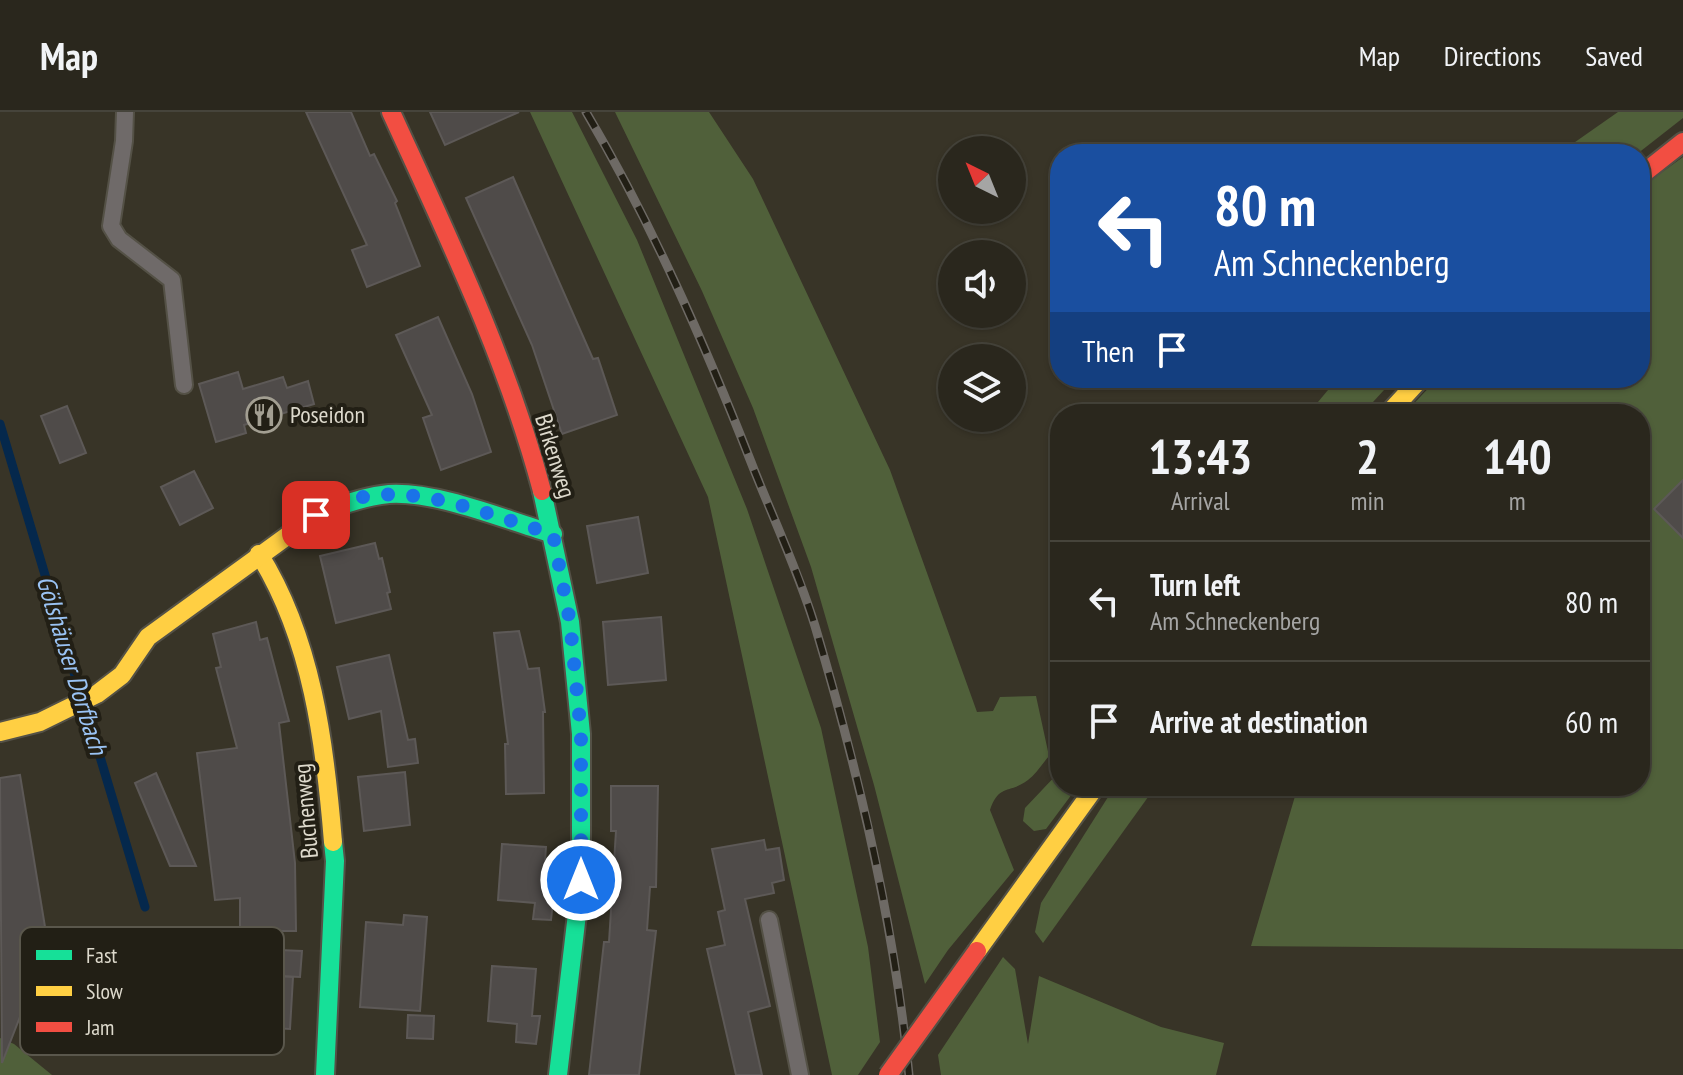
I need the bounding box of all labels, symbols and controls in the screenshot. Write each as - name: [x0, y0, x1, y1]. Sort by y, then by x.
- text: Map: [40, 31, 98, 80]
- text: Map: [1359, 37, 1400, 74]
- text: Directions: [1444, 37, 1541, 74]
- text: Saved: [1585, 37, 1643, 74]
- north arrow: [938, 136, 1026, 224]
- map controls: [938, 136, 1026, 432]
- text: 80 m: [1214, 169, 1316, 241]
- icon: left: [1082, 176, 1186, 280]
- text: Am Schneckenberg: [1214, 239, 1450, 286]
- button: sound: [938, 240, 1026, 328]
- icon: arrive: [1150, 328, 1194, 372]
- text: Then: [1082, 331, 1134, 370]
- button: layers: [938, 344, 1026, 432]
- restaurant icon: Poseidon: [245, 396, 283, 434]
- place label: Poseidon: [290, 399, 365, 430]
- street label: Birkenweg: [528, 410, 583, 502]
- text: 13:43: [1148, 425, 1252, 487]
- text: 2: [1356, 425, 1379, 487]
- text: 140: [1483, 425, 1552, 487]
- pin: [282, 481, 350, 549]
- text: Arrival: [1171, 484, 1230, 517]
- text: min: [1350, 484, 1384, 517]
- text: m: [1509, 484, 1526, 517]
- icon: arrive: [294, 493, 338, 537]
- text: Turn left: [1150, 565, 1240, 604]
- water label: Gölshäuser Dorfbach: [30, 571, 116, 760]
- icon: left: [1082, 579, 1126, 623]
- text: 80 m: [1565, 582, 1618, 621]
- text: Am Schneckenberg: [1150, 604, 1320, 637]
- icon: arrive: [1082, 699, 1126, 743]
- text: Arrive at destination: [1150, 702, 1368, 741]
- text: 60 m: [1565, 702, 1618, 741]
- street label: Buchenweg: [286, 762, 325, 860]
- position arrow: [539, 838, 623, 922]
- legend: [20, 927, 284, 1055]
- text: Fast: [86, 941, 117, 969]
- text: Slow: [86, 977, 123, 1005]
- text: Jam: [85, 1013, 114, 1041]

